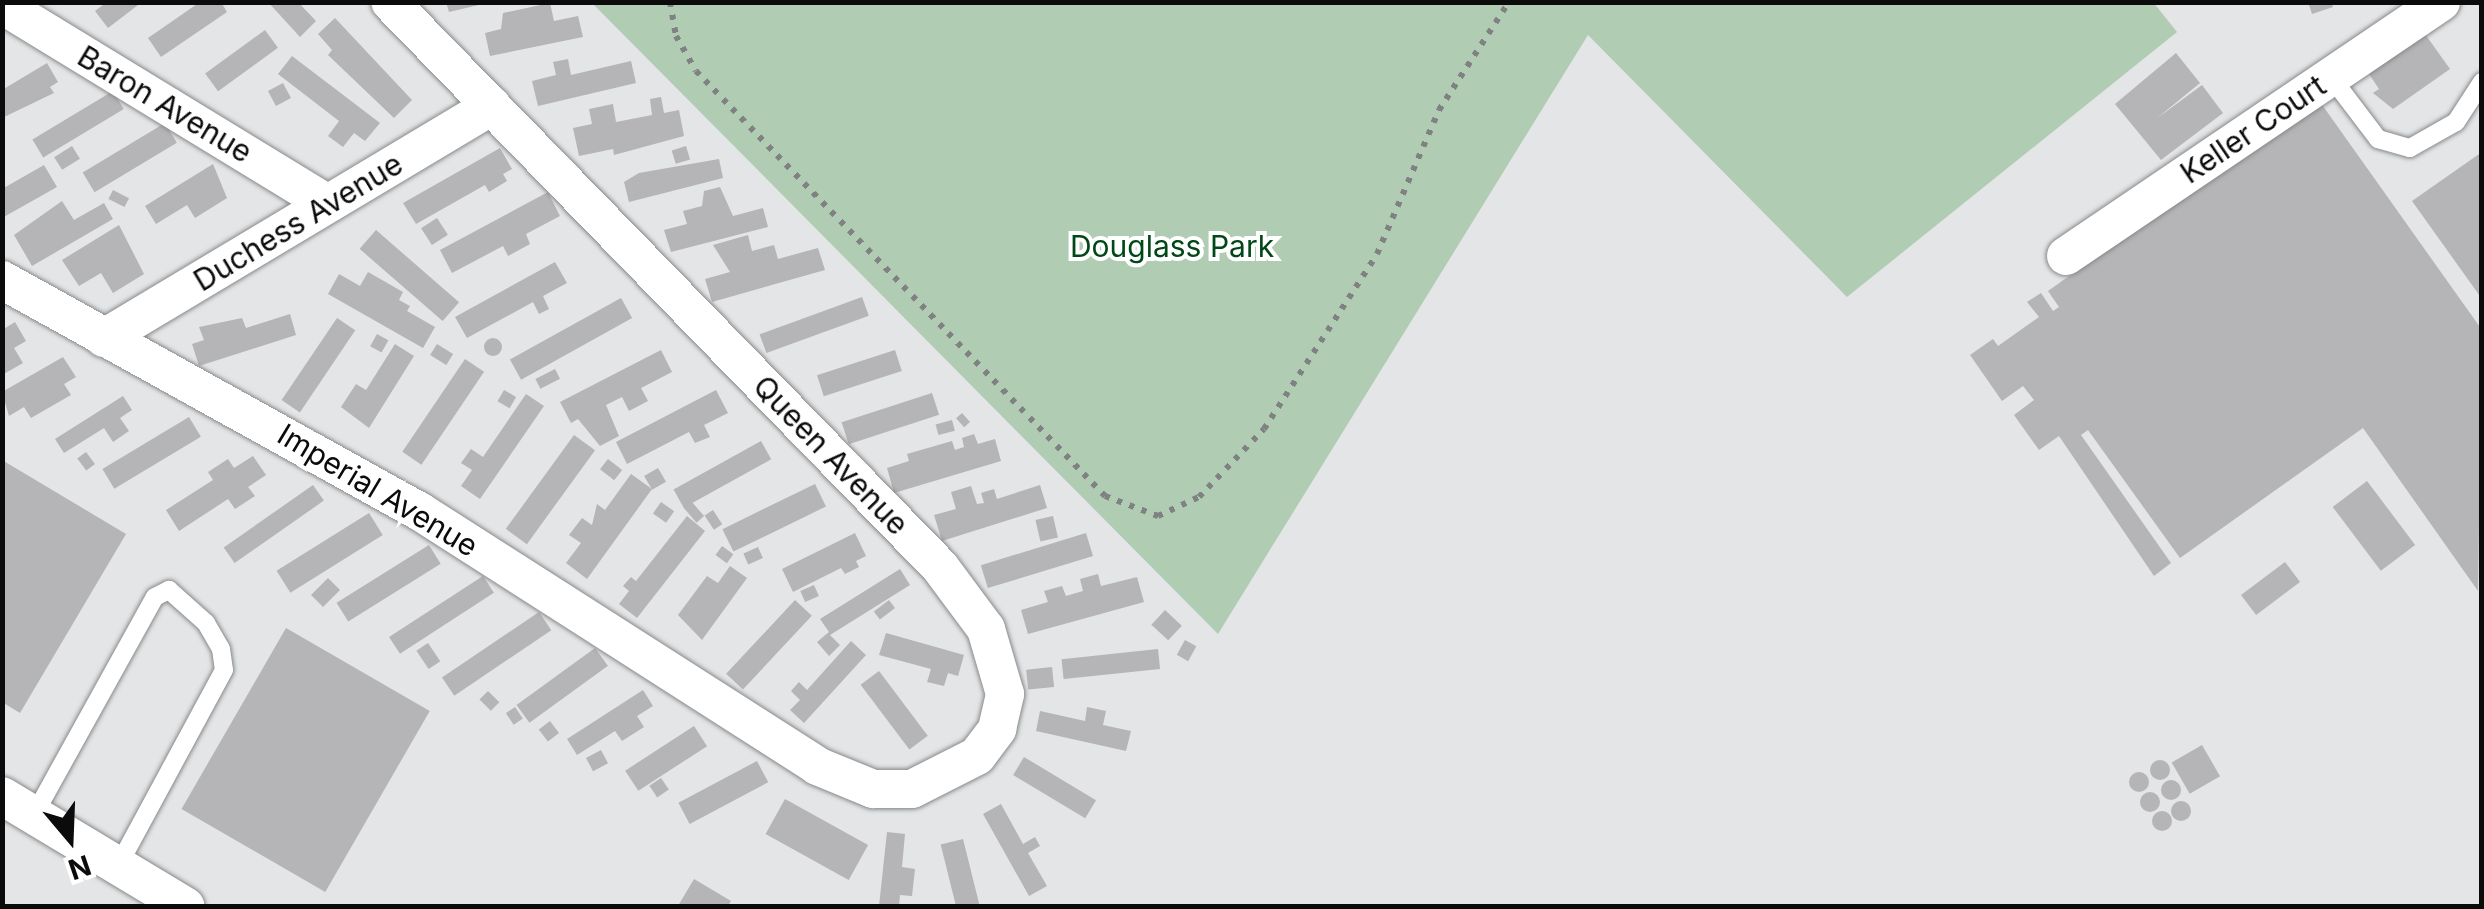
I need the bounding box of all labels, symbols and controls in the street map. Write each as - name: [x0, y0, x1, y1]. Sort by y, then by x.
- street label: Baron Avenue: [71, 38, 259, 170]
- street label: Keller Court: [2174, 67, 2332, 191]
- street label: Duchess Avenue: [187, 145, 409, 299]
- park label: Douglass Park: [1070, 228, 1274, 264]
- street label: Queen Avenue: [746, 368, 916, 542]
- street label: Imperial Avenue: [271, 416, 485, 564]
- north arrow: [20, 789, 120, 889]
- text: N: [64, 848, 95, 887]

